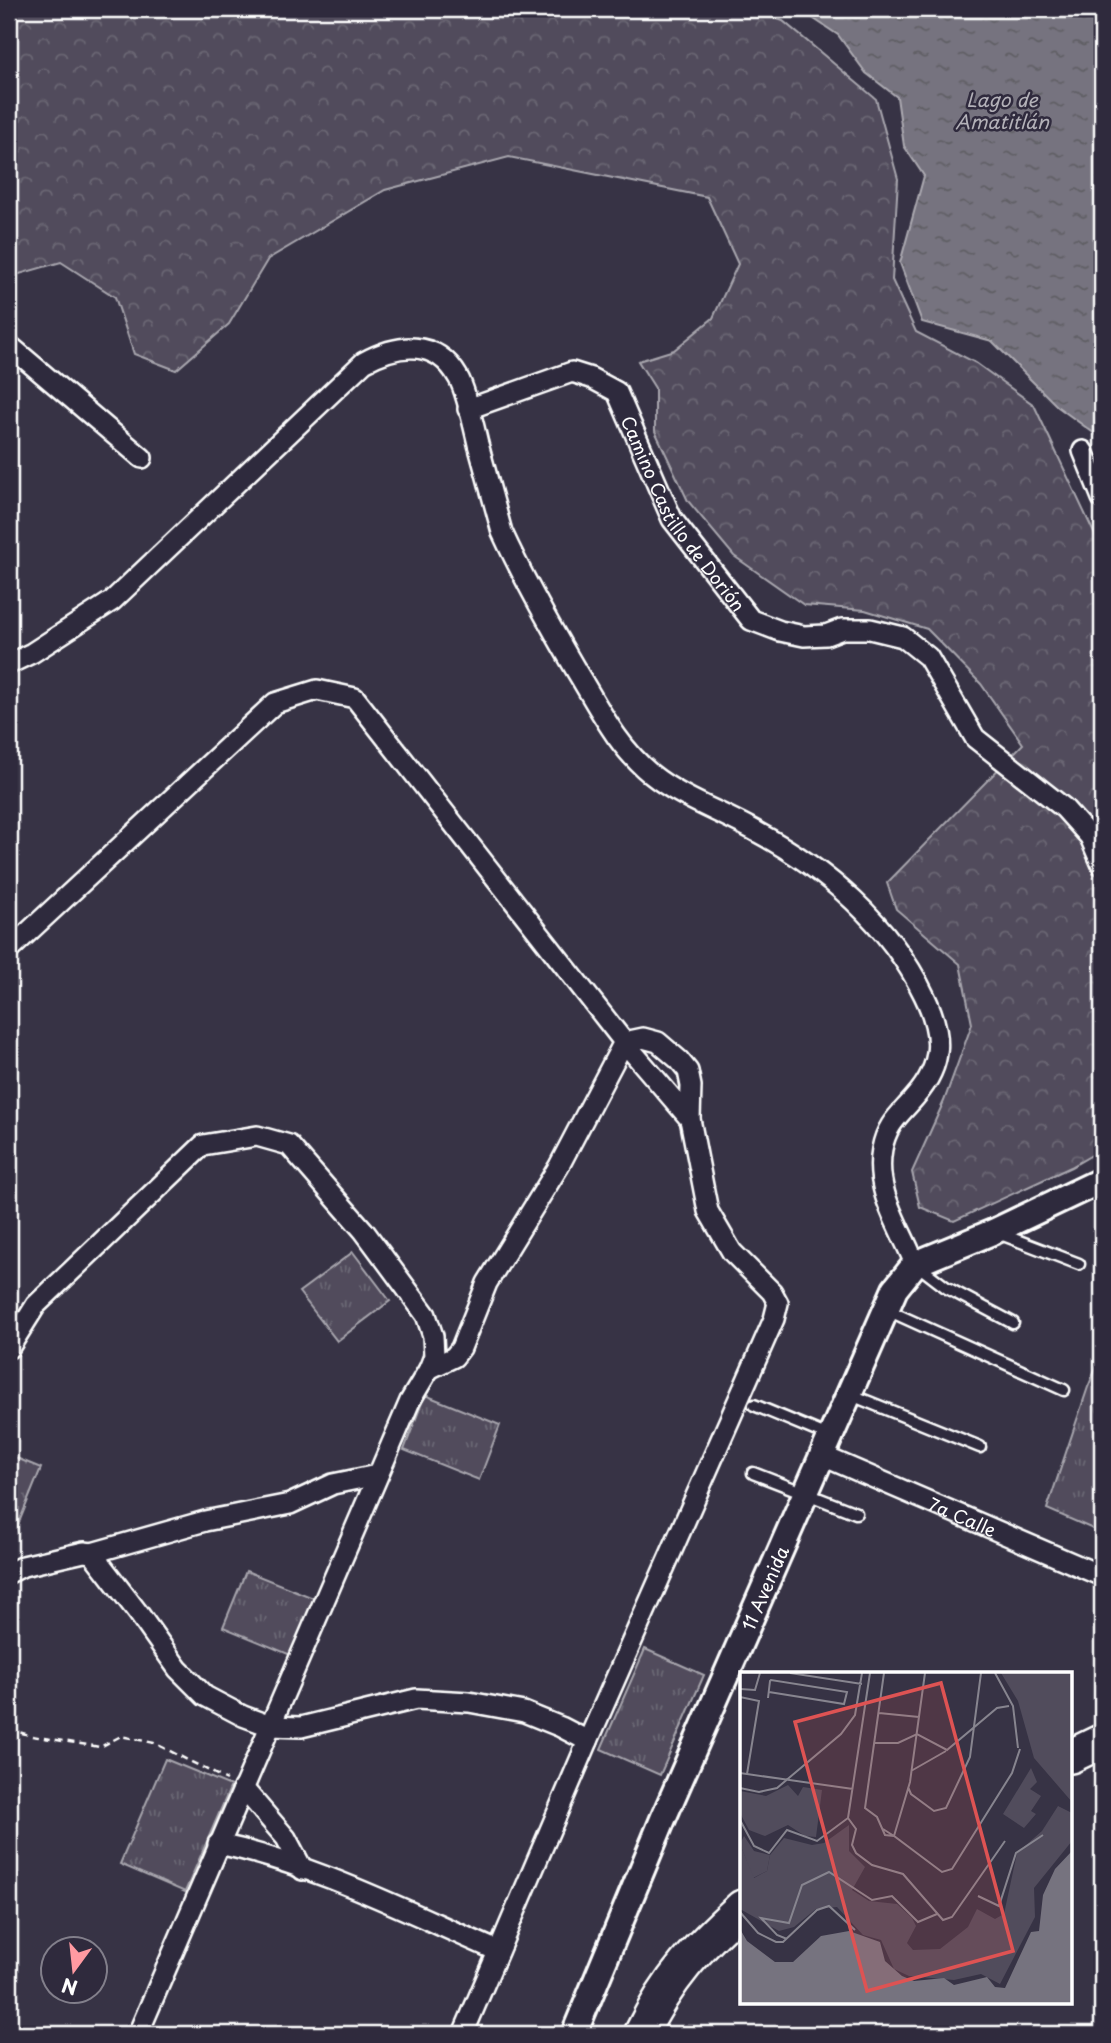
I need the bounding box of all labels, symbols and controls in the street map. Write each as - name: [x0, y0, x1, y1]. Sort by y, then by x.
- water label: Lago de Amatitlán: [955, 85, 1050, 135]
- street label: Camino Castillo de Dorión: [615, 411, 752, 617]
- street label: 7a Calle: [924, 1490, 1001, 1543]
- street label: 11 Avenida: [734, 1541, 795, 1634]
- inset map: [740, 1672, 1072, 2004]
- north arrow: [38, 1934, 108, 2004]
- text: N: [58, 1972, 80, 2003]

